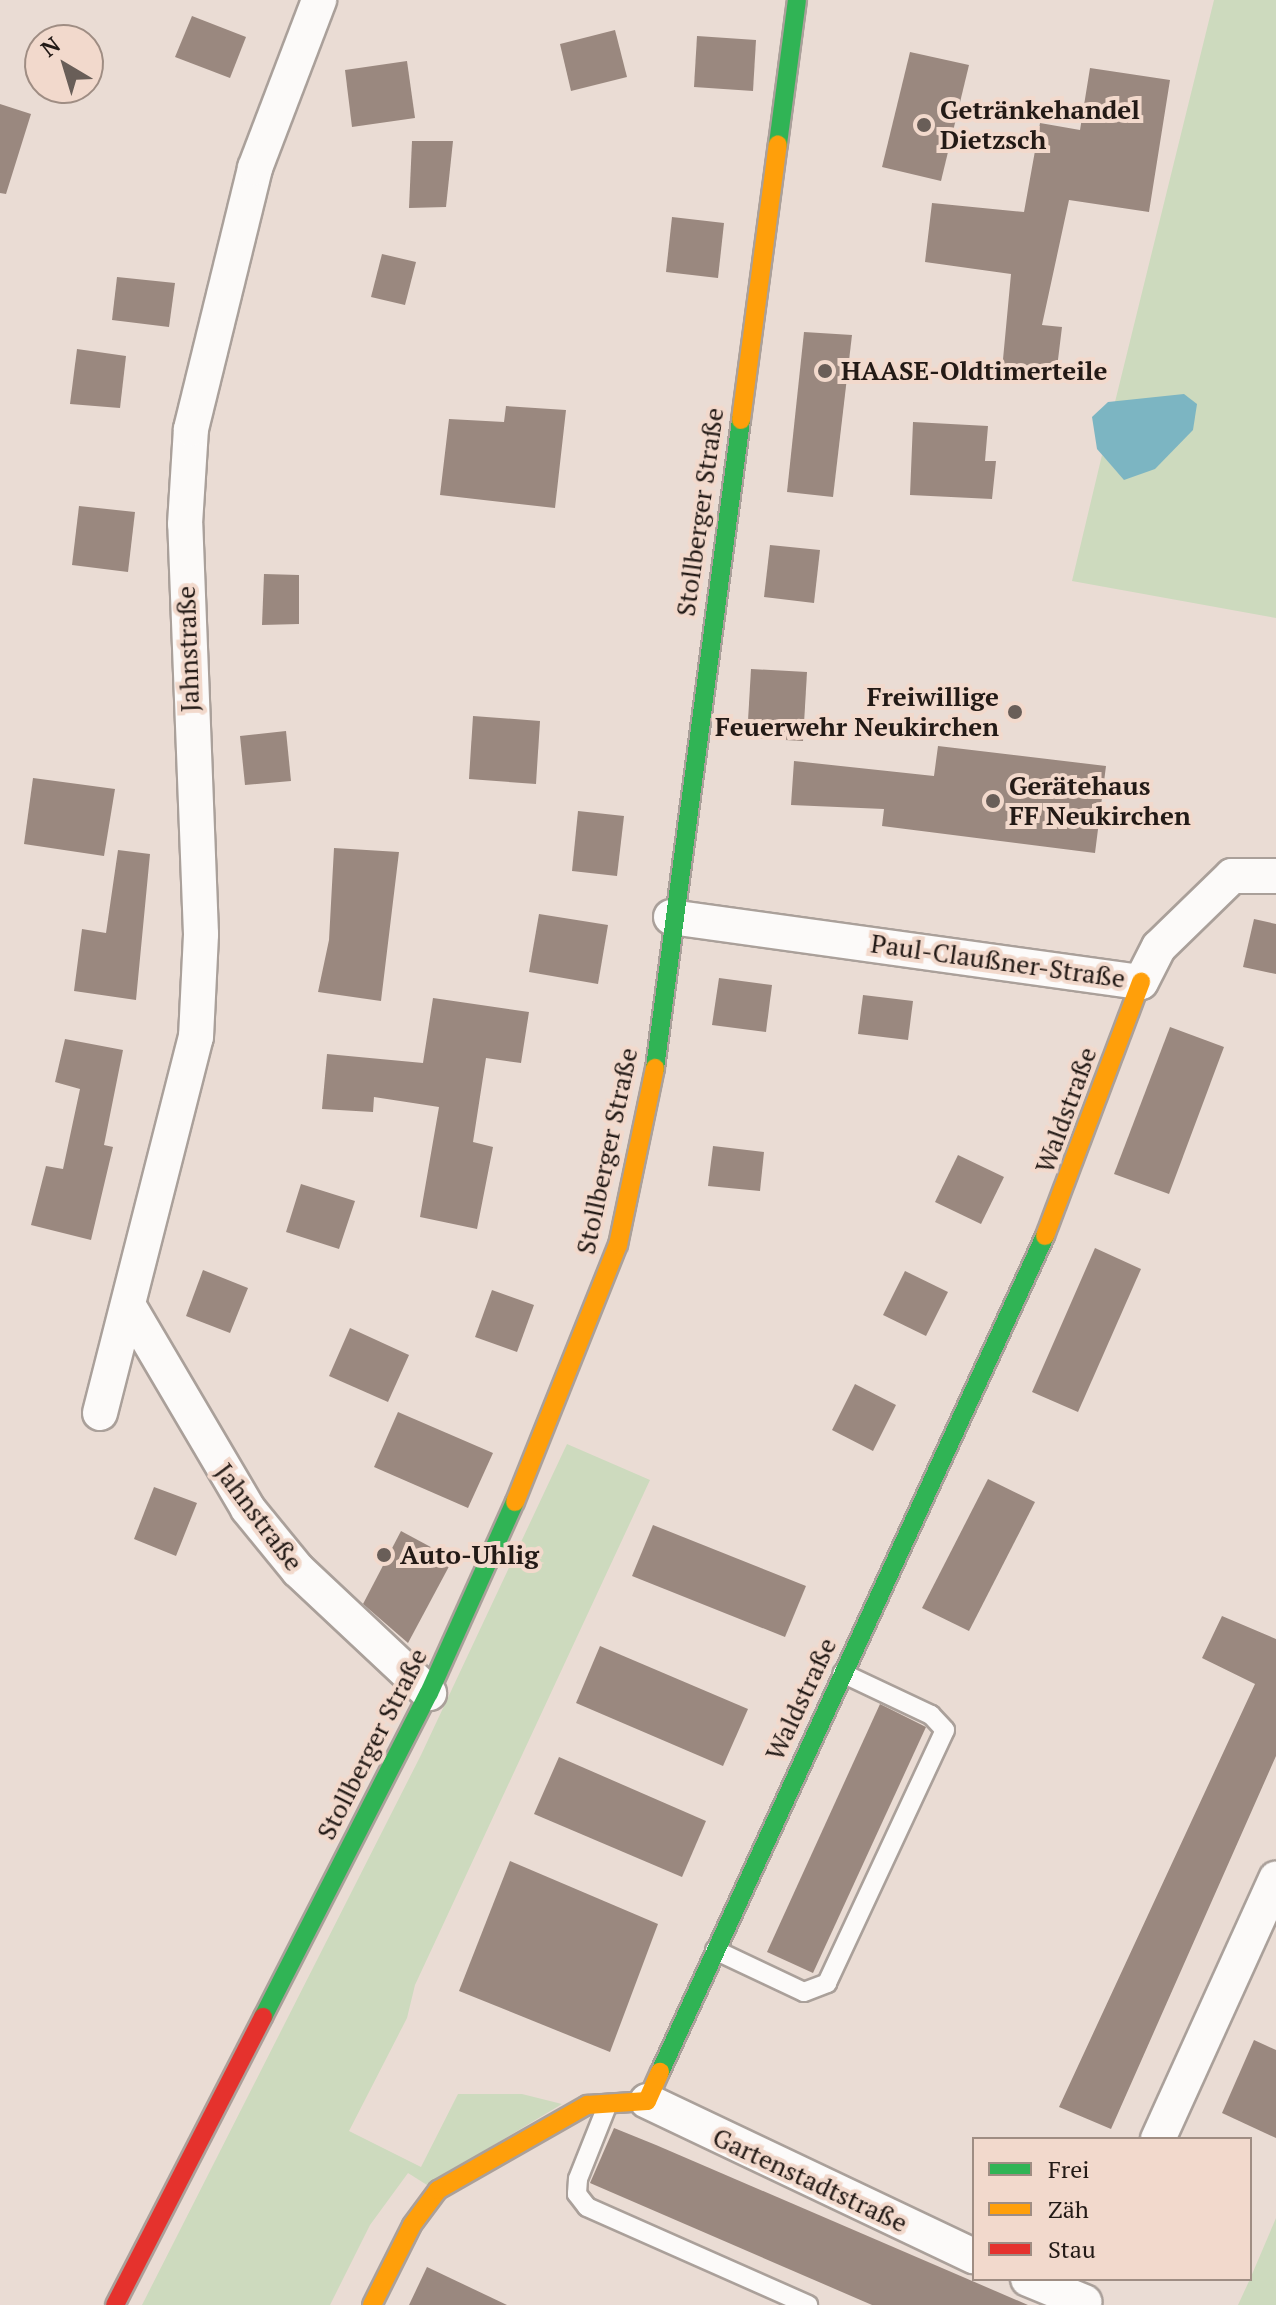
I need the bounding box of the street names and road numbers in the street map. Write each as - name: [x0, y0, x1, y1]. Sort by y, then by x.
- street label: Stollberger Straße: [670, 406, 730, 618]
- street label: Jahnstraße: [170, 585, 206, 713]
- street label: Paul-Claußner-Straße: [869, 928, 1127, 994]
- street label: Waldstraße: [1029, 1043, 1103, 1177]
- street label: Stollberger Straße: [570, 1045, 644, 1257]
- street label: Jahnstraße: [209, 1457, 309, 1577]
- street label: Waldstraße: [759, 1633, 843, 1765]
- street label: Stollberger Straße: [310, 1643, 434, 1845]
- street label: Gartenstadtstraße: [708, 2121, 912, 2239]

